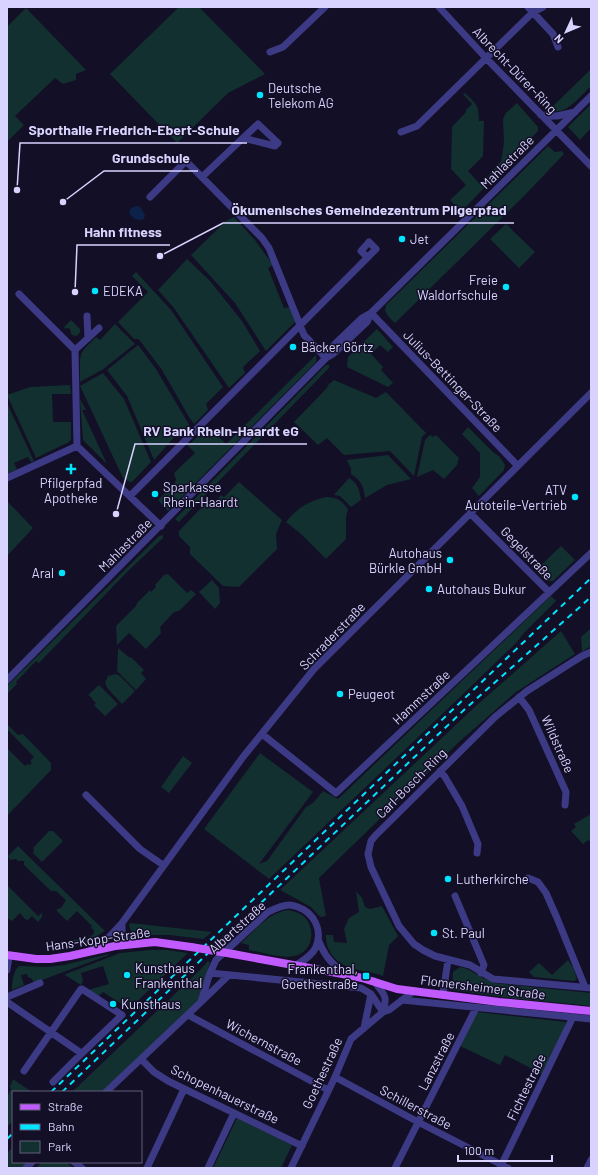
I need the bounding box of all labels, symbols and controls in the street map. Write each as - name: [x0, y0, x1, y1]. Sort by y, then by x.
- north arrow: [546, 12, 586, 52]
- street label: Albrecht-Dürer-Ring: [469, 23, 561, 117]
- text: N: [551, 32, 566, 46]
- place label: Deutsche Telekom AG: [268, 80, 334, 111]
- marker: Deutsche Telekom AG: [255, 90, 265, 100]
- callout: Sporthalle Friedrich-Ebert-Schule: [20, 117, 247, 143]
- text: Sporthalle Friedrich-Ebert-Schule: [28, 121, 240, 138]
- street label: Mahlastraße: [477, 132, 537, 192]
- callout: Grundschule: [104, 145, 198, 171]
- text: Grundschule: [112, 149, 190, 166]
- callout: Ökumenisches Gemeindezentrum Pilgerpfad: [223, 197, 514, 223]
- text: Ökumenisches Gemeindezentrum Pilgerpfad: [231, 201, 507, 218]
- callout: Hahn fitness: [77, 219, 170, 245]
- text: Hahn fitness: [84, 223, 162, 240]
- place label: Jet: [410, 231, 429, 247]
- marker: Jet: [397, 234, 407, 244]
- place label: Freie Waldorfschule: [417, 272, 498, 303]
- marker: Freie Waldorfschule: [501, 282, 511, 292]
- place label: EDEKA: [103, 283, 143, 299]
- marker: EDEKA: [90, 286, 100, 296]
- street label: Julius-Bettinger-Straße: [400, 327, 506, 435]
- place label: Bäcker Görtz: [301, 339, 373, 355]
- marker: Bäcker Görtz: [288, 342, 298, 352]
- callout: RV Bank Rhein-Haardt eG: [135, 418, 307, 444]
- text: RV Bank Rhein-Haardt eG: [143, 422, 299, 439]
- marker: Pfilgerpfad Apotheke: [66, 464, 76, 474]
- place label: Pfilgerpfad Apotheke: [40, 475, 102, 506]
- place label: Sparkasse Rhein-Haardt: [163, 479, 238, 510]
- place label: ATV Autoteile-Vertrieb: [465, 482, 567, 513]
- marker: Sparkasse Rhein-Haardt: [150, 489, 160, 499]
- marker: ATV Autoteile-Vertrieb: [570, 492, 580, 502]
- street label: Mahlastraße: [95, 515, 155, 575]
- street label: Gegelstraße: [498, 523, 557, 583]
- place label: Autohaus Bürkle GmbH: [369, 545, 442, 576]
- marker: Autohaus Bürkle GmbH: [445, 555, 455, 565]
- place label: Aral: [32, 565, 54, 581]
- marker: Aral: [57, 568, 67, 578]
- place label: Autohaus Bukur: [437, 581, 526, 597]
- marker: Autohaus Bukur: [424, 584, 434, 594]
- street label: Schraderstraße: [296, 599, 368, 673]
- street label: Hammstraße: [389, 666, 453, 728]
- place label: Peugeot: [348, 686, 395, 702]
- marker: Peugeot: [335, 689, 345, 699]
- street label: Wildstraße: [538, 713, 578, 775]
- street label: Carl-Bosch-Ring: [373, 745, 449, 821]
- place label: Lutherkirche: [456, 871, 529, 887]
- marker: Lutherkirche: [443, 874, 453, 884]
- street label: Albertstraße: [205, 897, 269, 957]
- street label: Hans-Kopp-Straße: [45, 924, 151, 954]
- place label: St. Paul: [442, 925, 485, 941]
- marker: St. Paul: [429, 928, 439, 938]
- place label: Kunsthaus Frankenthal: [135, 960, 202, 991]
- place label: Frankenthal, Goethestraße: [281, 961, 358, 992]
- marker: Kunsthaus Frankenthal: [122, 970, 132, 980]
- marker: Frankenthal, Goethestraße: [361, 971, 371, 981]
- street label: Flomersheimer Straße: [420, 971, 547, 1003]
- place label: Kunsthaus: [121, 996, 181, 1012]
- marker: Kunsthaus: [108, 999, 118, 1009]
- street label: Wichernstraße: [223, 1015, 305, 1069]
- street label: Lanzstraße: [415, 1029, 458, 1093]
- street label: Goethestraße: [299, 1035, 346, 1111]
- street label: Fichtestraße: [503, 1051, 549, 1123]
- street label: Schopenhauerstraße: [168, 1061, 282, 1127]
- street label: Schillerstraße: [377, 1081, 455, 1133]
- legend: [12, 1091, 142, 1163]
- text: Straße: [48, 1099, 83, 1113]
- text: Bahn: [48, 1119, 75, 1133]
- scale bar: [458, 1137, 552, 1163]
- text: Park: [48, 1139, 72, 1153]
- text: 100 m: [464, 1143, 494, 1157]

